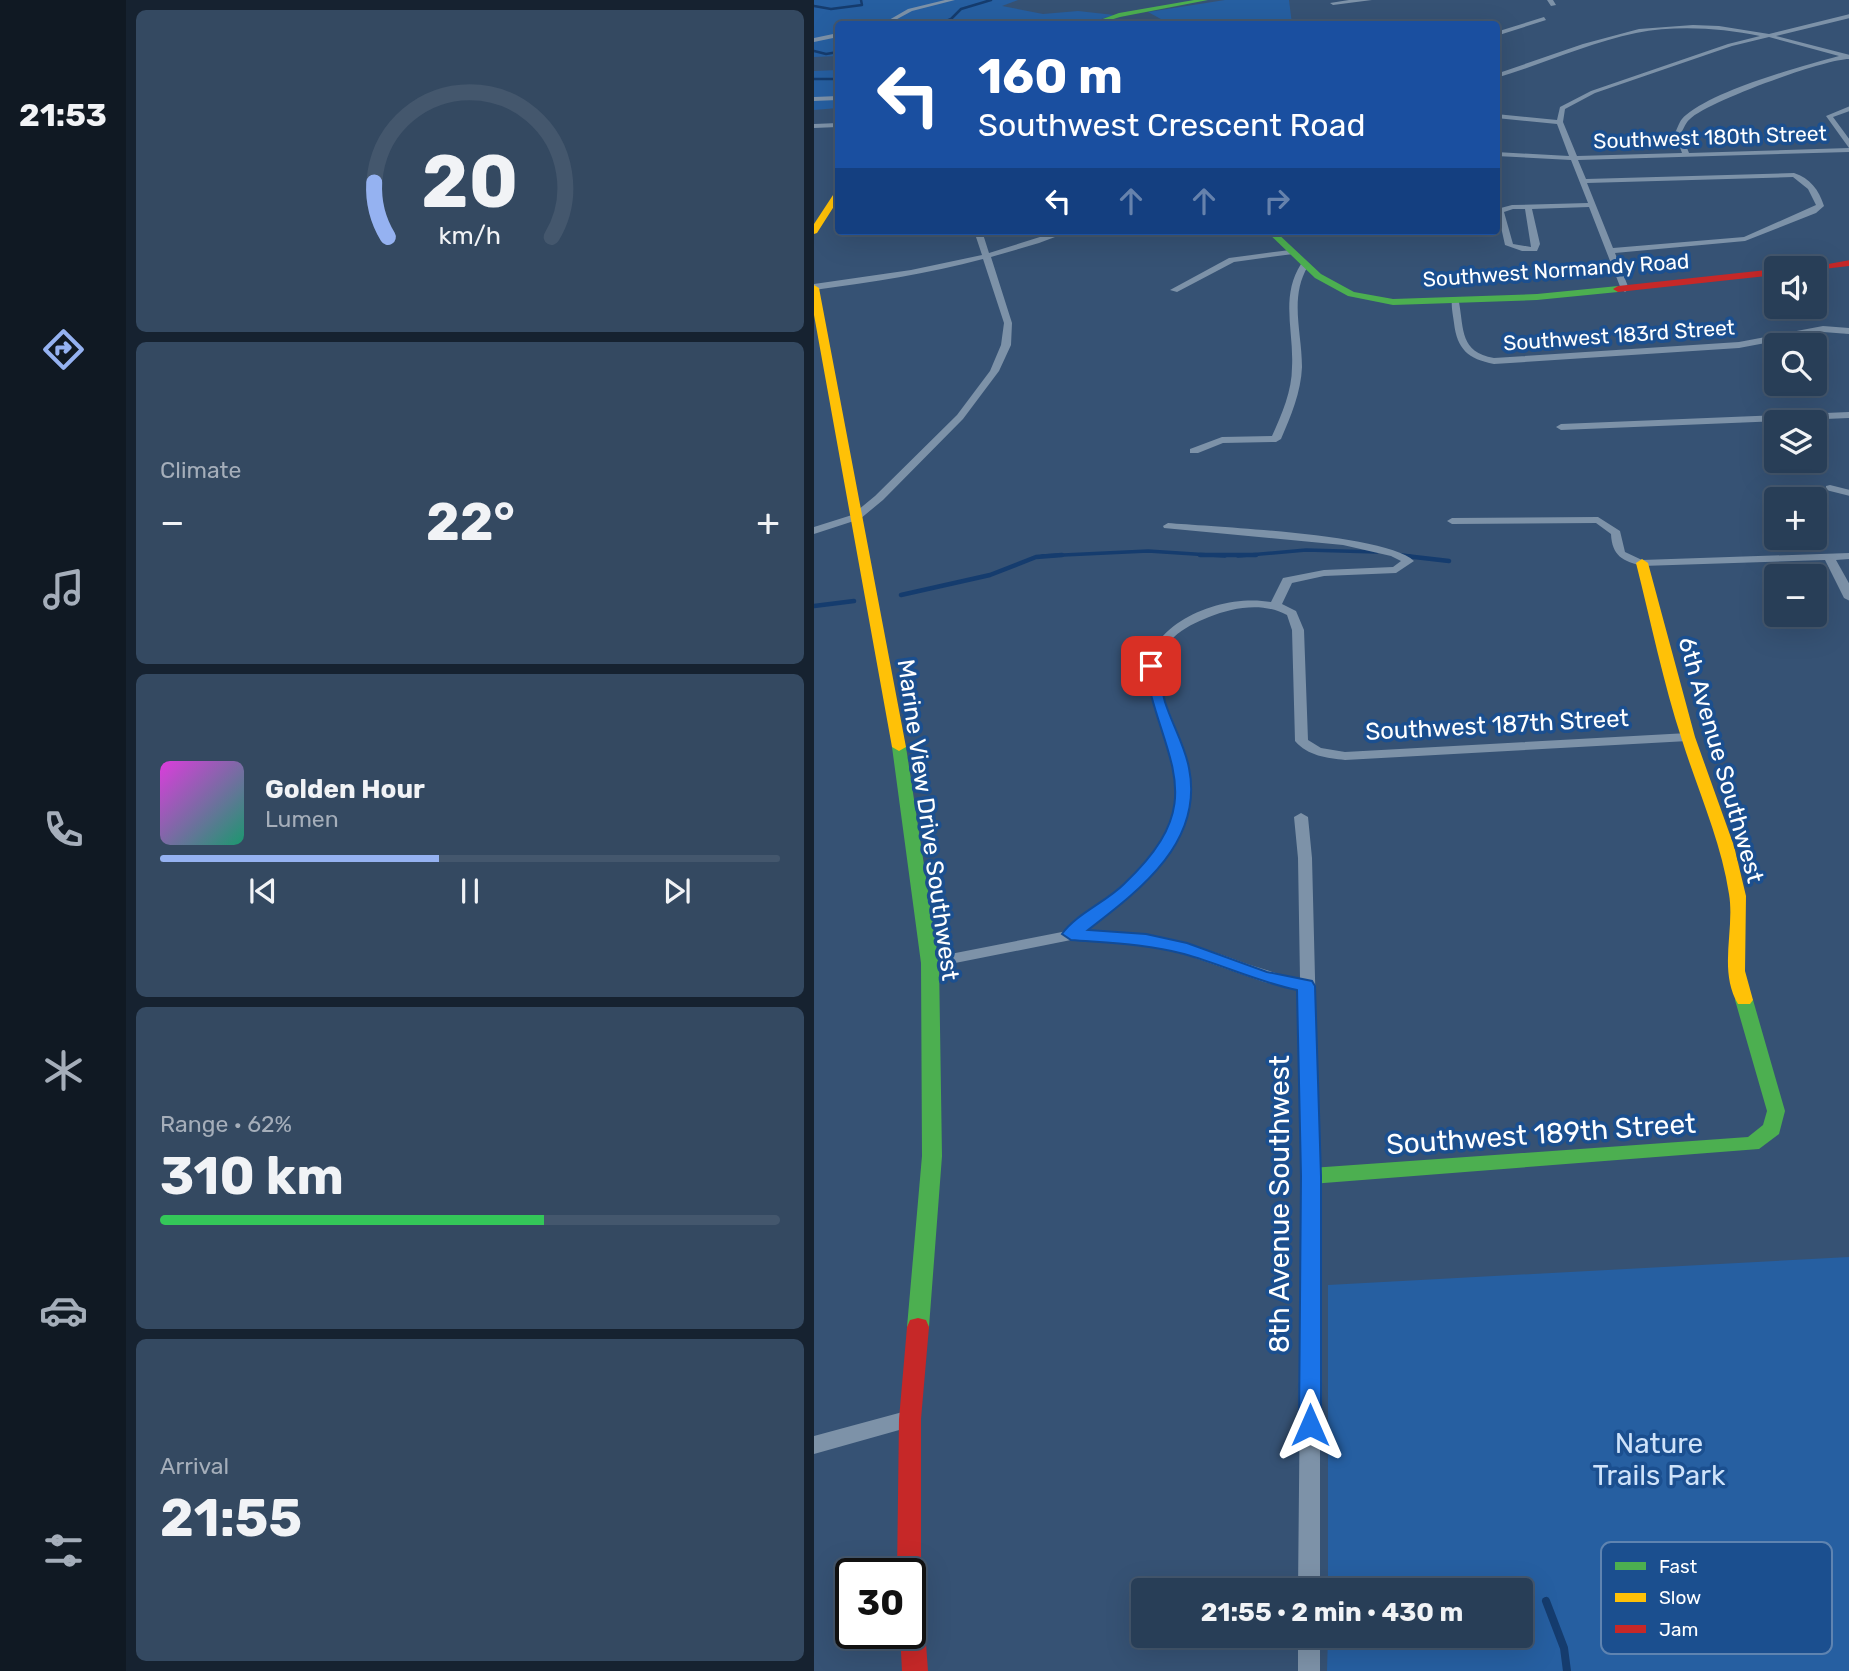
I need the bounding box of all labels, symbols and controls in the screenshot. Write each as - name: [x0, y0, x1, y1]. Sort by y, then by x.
- text: 160 m: [978, 47, 1123, 105]
- icon: left: [863, 49, 954, 140]
- text: 21:53: [19, 96, 107, 134]
- text: Southwest Crescent Road: [978, 106, 1365, 144]
- street label: Southwest 180th Street: [1593, 120, 1827, 154]
- text: 20: [422, 139, 518, 225]
- icon: left: [1039, 182, 1077, 220]
- icon: ahead: [1112, 182, 1150, 220]
- icon: ahead: [1185, 182, 1223, 220]
- icon: right: [1258, 182, 1296, 220]
- text: km/h: [439, 221, 501, 250]
- street label: Southwest Normandy Road: [1422, 248, 1690, 292]
- map controls: [1764, 256, 1827, 627]
- button: sound: [1764, 256, 1827, 319]
- street label: Southwest 183rd Street: [1502, 314, 1736, 356]
- icon: directions: [39, 325, 88, 374]
- button: search: [1764, 333, 1827, 396]
- button: layers: [1764, 410, 1827, 473]
- text: Climate: [160, 456, 241, 484]
- button: +: [1764, 487, 1827, 550]
- text: 22°: [426, 491, 515, 553]
- text: −: [160, 499, 185, 545]
- text: +: [756, 499, 780, 545]
- button: −: [1764, 564, 1827, 627]
- icon: music: [39, 565, 88, 614]
- street label: 6th Avenue Southwest: [1672, 634, 1770, 886]
- pin: [1121, 636, 1181, 696]
- icon: arrive: [1132, 647, 1170, 685]
- street label: Marine View Drive Southwest: [892, 658, 964, 982]
- street label: Southwest 187th Street: [1364, 704, 1630, 746]
- text: Golden Hour: [265, 774, 425, 805]
- icon: phone: [39, 805, 88, 854]
- text: Lumen: [265, 805, 339, 833]
- icon: previous: [244, 872, 282, 910]
- icon: pause: [451, 872, 489, 910]
- icon: next: [658, 872, 696, 910]
- icon: climate: [39, 1046, 88, 1095]
- street label: 8th Avenue Southwest: [1263, 1055, 1296, 1353]
- street label: Southwest 189th Street: [1385, 1107, 1697, 1161]
- text: Range · 62%: [160, 1110, 292, 1138]
- text: 310 km: [160, 1145, 344, 1207]
- icon: car: [39, 1286, 88, 1335]
- position arrow: [1273, 1388, 1347, 1462]
- park label: Nature Trails Park: [1593, 1427, 1726, 1492]
- text: Arrival: [160, 1452, 229, 1480]
- text: 21:55: [160, 1487, 302, 1549]
- icon: filters: [39, 1526, 88, 1575]
- legend: [1601, 1542, 1832, 1654]
- text: Fast: [1659, 1555, 1698, 1578]
- speed limit sign: 30: [835, 1558, 926, 1649]
- text: Slow: [1659, 1586, 1701, 1609]
- text: 21:55 · 2 min · 430 m: [1201, 1597, 1463, 1628]
- text: Jam: [1659, 1618, 1698, 1641]

